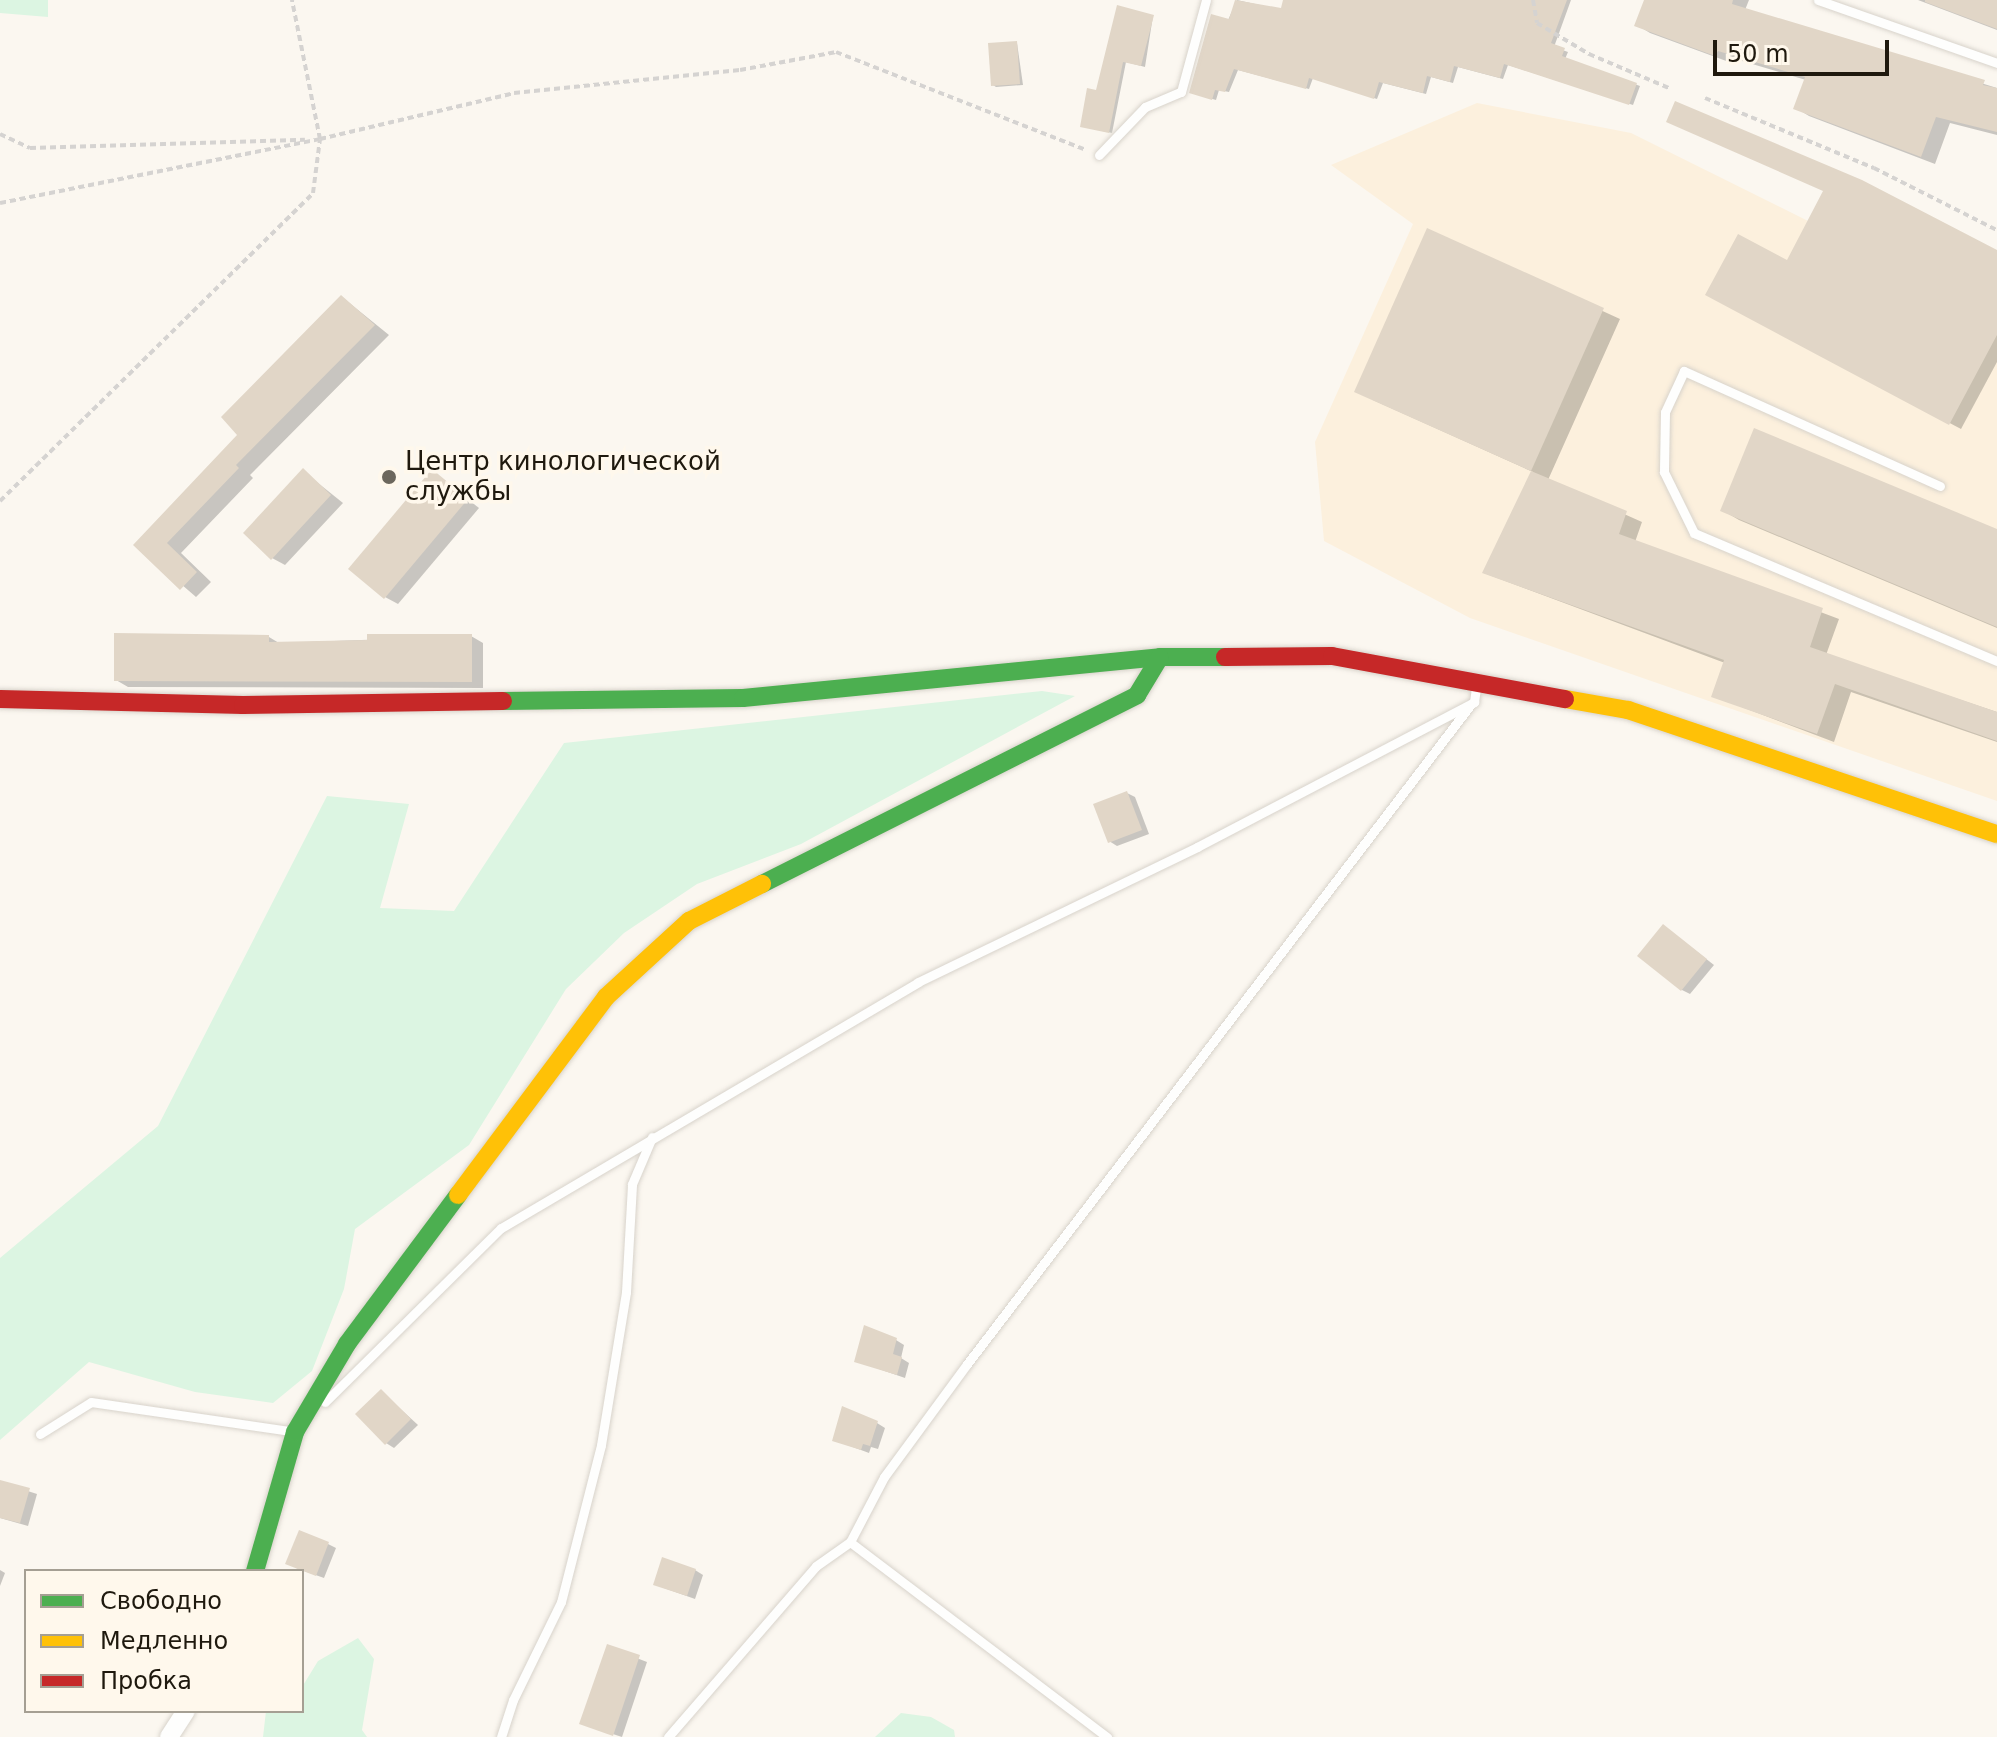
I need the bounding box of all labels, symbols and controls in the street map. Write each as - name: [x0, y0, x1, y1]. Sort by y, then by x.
- scale bar: [1717, 24, 1893, 74]
- text: 50 m: [1727, 40, 1789, 68]
- place label: Центр кинологической службы: [405, 446, 721, 508]
- marker: Центр кинологической службы: [380, 468, 398, 486]
- legend: [24, 1569, 304, 1713]
- text: Свободно: [100, 1587, 222, 1615]
- text: Медленно: [100, 1627, 228, 1655]
- text: Пробка: [100, 1667, 192, 1695]

